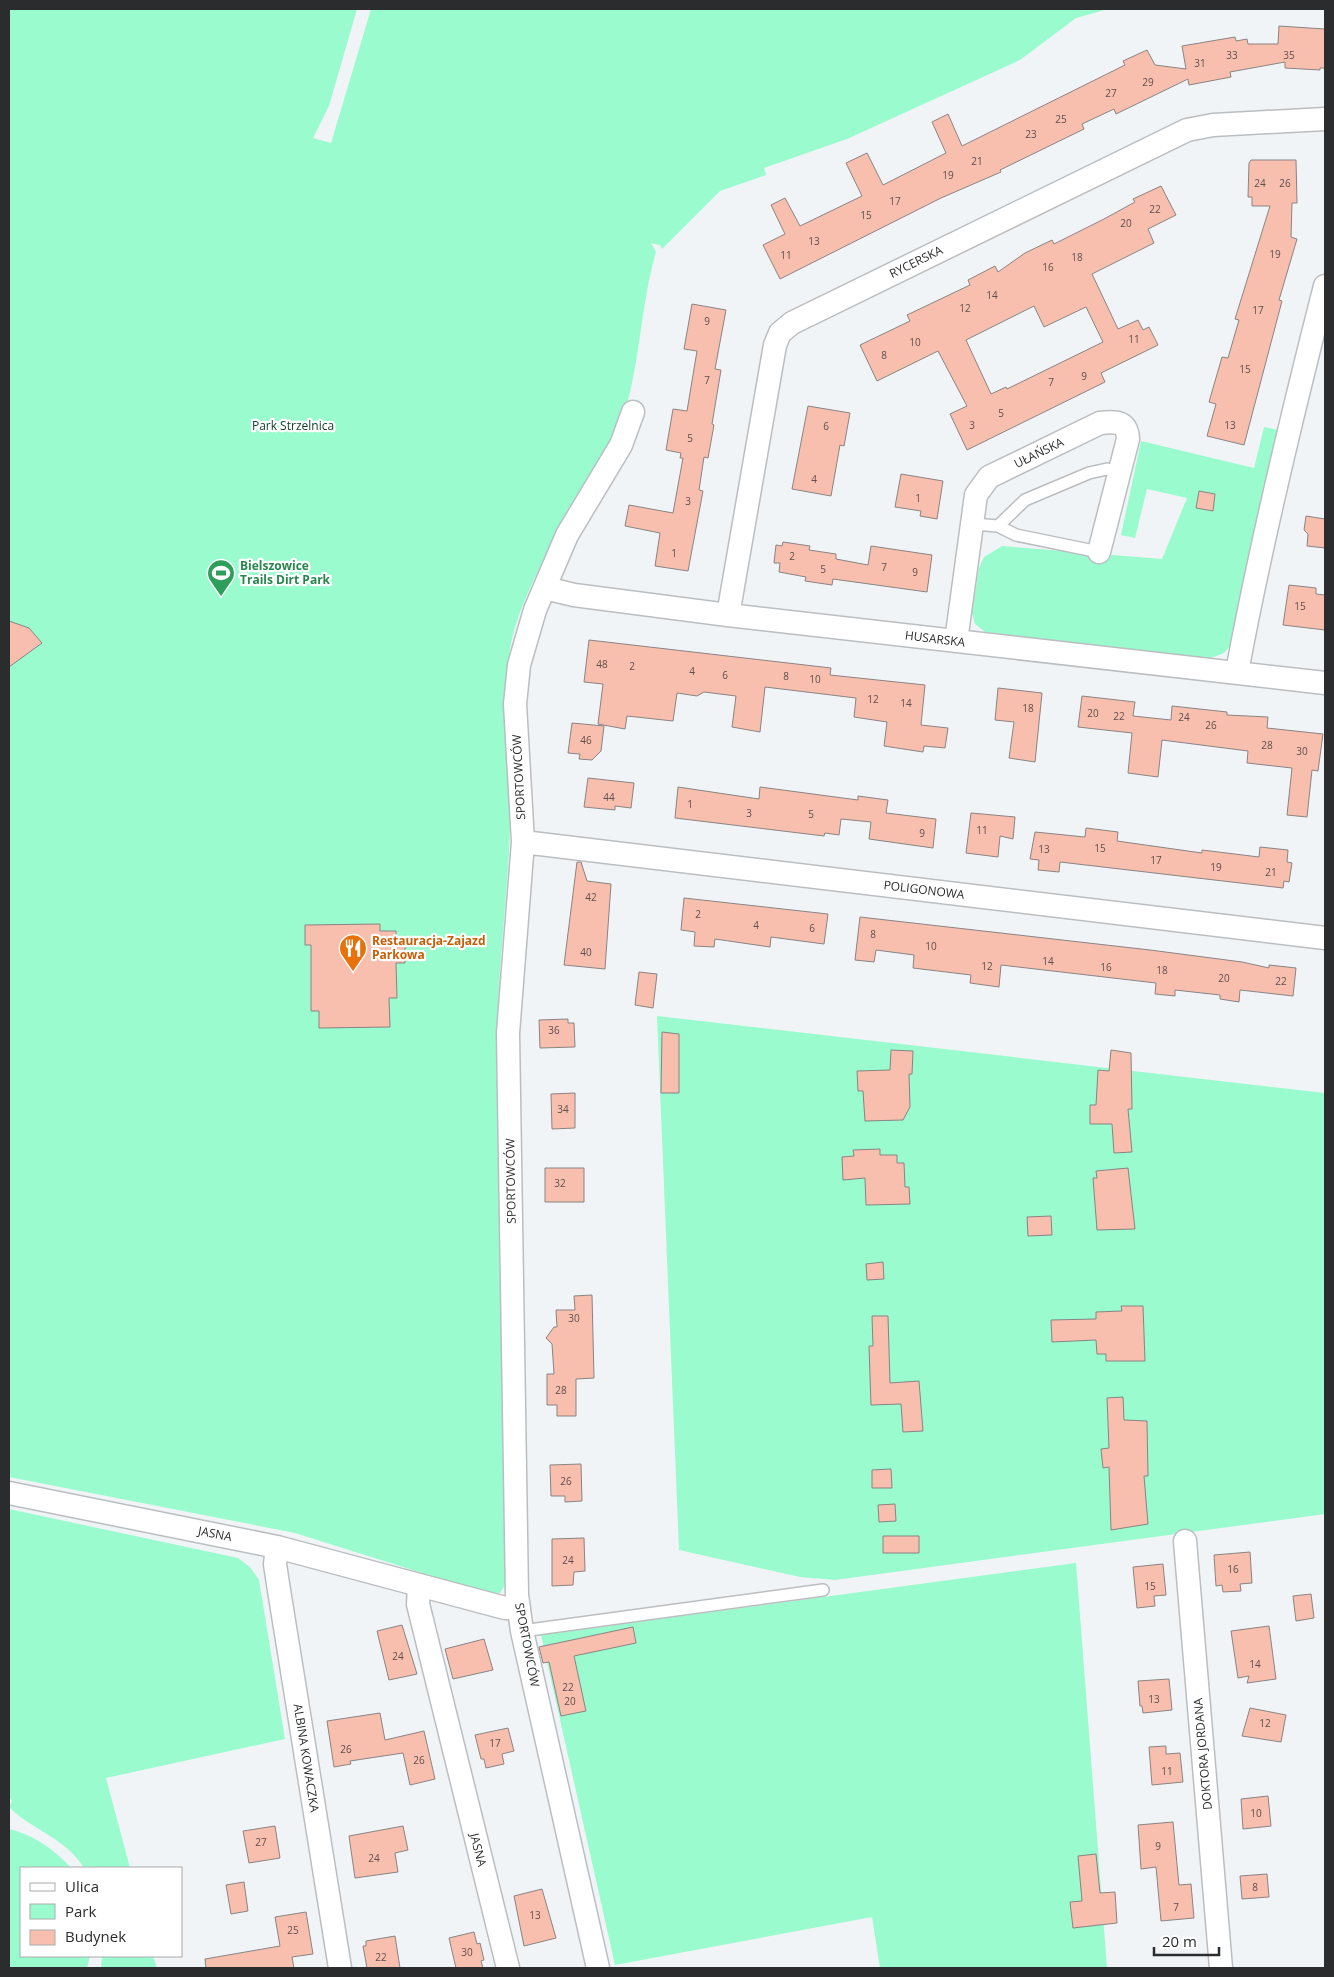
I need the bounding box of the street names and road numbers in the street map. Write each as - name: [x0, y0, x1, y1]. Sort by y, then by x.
- street label: RYCERSKA: [886, 241, 946, 282]
- street label: UŁAŃSKA: [1011, 433, 1067, 472]
- street label: HUSARSKA: [904, 626, 967, 651]
- street label: SPORTOWCÓW: [508, 734, 529, 820]
- street label: POLIGONOWA: [883, 876, 966, 903]
- street label: SPORTOWCÓW: [501, 1138, 520, 1224]
- street label: JASNA: [196, 1522, 234, 1545]
- street label: SPORTOWCÓW: [511, 1601, 544, 1689]
- street label: DOKTORA JORDANA: [1189, 1697, 1216, 1811]
- street label: ALBINA KOWACZKA: [290, 1703, 324, 1814]
- street label: JASNA: [466, 1830, 491, 1869]

